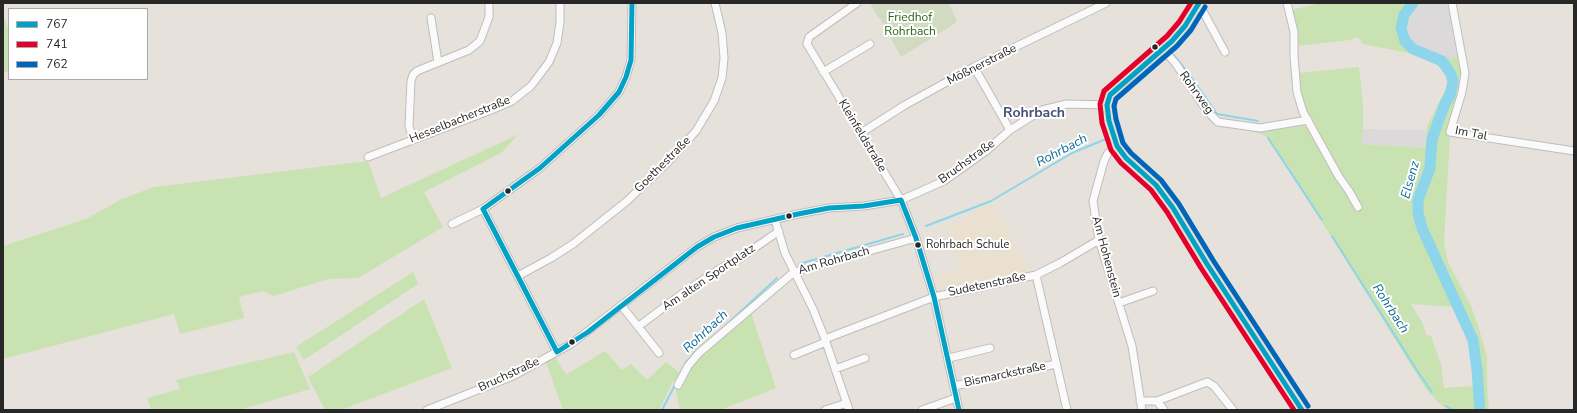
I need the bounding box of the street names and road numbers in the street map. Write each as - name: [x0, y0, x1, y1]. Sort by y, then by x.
- street label: Mößnerstraße: [945, 41, 1019, 89]
- street label: Rohrweg: [1176, 69, 1216, 117]
- street label: Hesselbacherstraße: [407, 93, 513, 147]
- street label: Kleinfeldstraße: [835, 97, 889, 175]
- street label: Im Tal: [1454, 124, 1488, 144]
- street label: Goethestraße: [632, 134, 694, 196]
- street label: Bruchstraße: [936, 137, 998, 187]
- street label: Am Hohenstein: [1088, 215, 1124, 299]
- street label: Am alten Sportplatz: [660, 242, 758, 314]
- street label: Am Rohrbach: [797, 244, 871, 278]
- street label: Sudetenstraße: [947, 270, 1027, 300]
- street label: Bruchstraße: [476, 355, 542, 395]
- street label: Bismarckstraße: [963, 359, 1047, 391]

